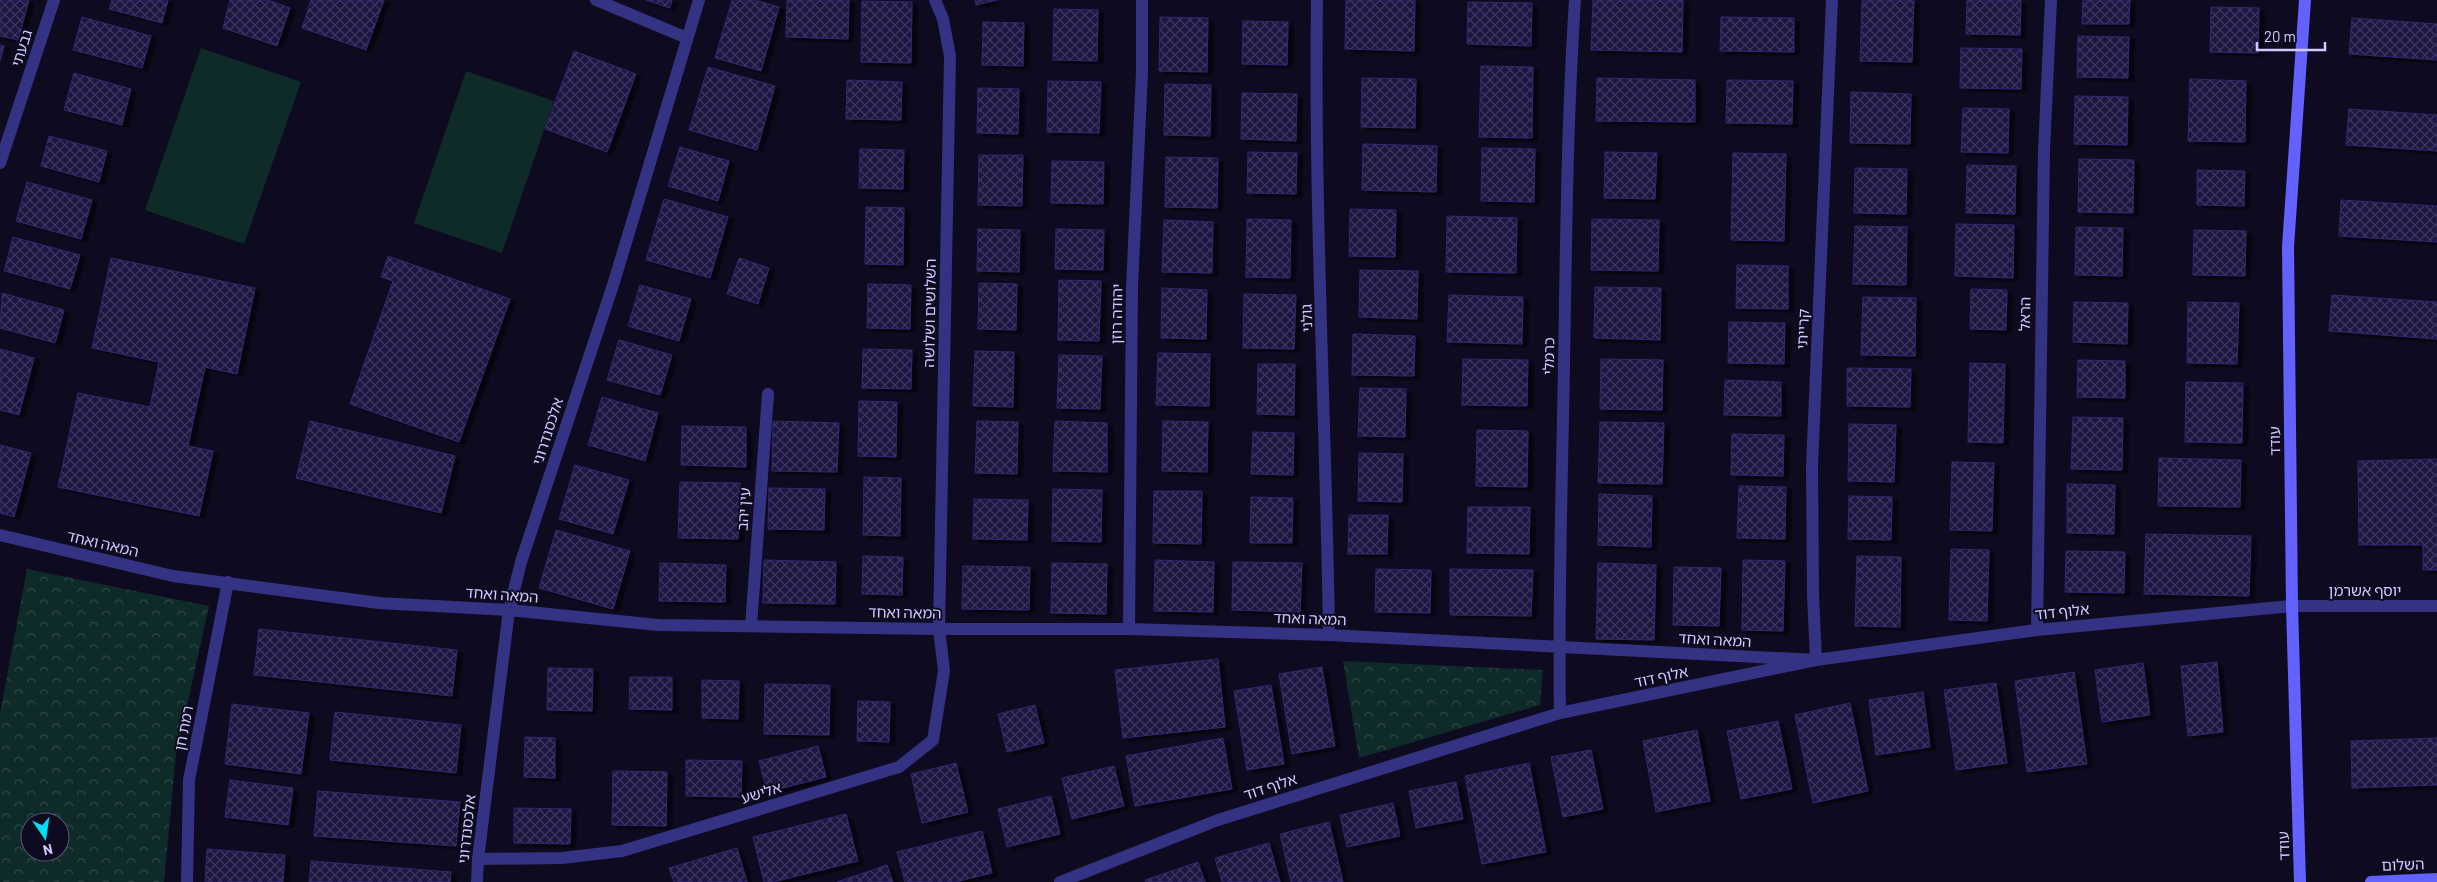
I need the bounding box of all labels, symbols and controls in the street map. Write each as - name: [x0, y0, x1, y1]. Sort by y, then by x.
- scale bar: [2257, 20, 2324, 52]
- street label: גבעתי: [7, 27, 35, 69]
- text: 20 m: [2264, 27, 2296, 45]
- street label: השלושים ושלושה: [919, 258, 939, 368]
- street label: יהודה רוזן: [1106, 284, 1126, 344]
- street label: הראל: [2015, 297, 2033, 331]
- street label: גולני: [1297, 303, 1315, 332]
- street label: קרייתי: [1792, 308, 1812, 350]
- street label: כרמלי: [1539, 337, 1557, 375]
- street label: אלכסנדרוני: [528, 395, 566, 467]
- street label: עודד: [2265, 426, 2283, 456]
- street label: עין יהב: [733, 487, 753, 531]
- street label: המאה ואחד: [65, 526, 141, 560]
- street label: יוסף אשרמן: [2329, 581, 2401, 599]
- street label: המאה ואחד: [465, 582, 539, 606]
- street label: אלוף דוד: [2034, 599, 2090, 623]
- street label: המאה ואחד: [868, 602, 942, 622]
- street label: המאה ואחד: [1273, 608, 1347, 628]
- street label: המאה ואחד: [1678, 628, 1752, 650]
- street label: אלוף דוד: [1632, 661, 1690, 691]
- street label: רמת חן: [170, 704, 196, 752]
- street label: אלוף דוד: [1241, 769, 1299, 803]
- street label: אלישע: [739, 777, 783, 807]
- street label: אלכסנדרוני: [453, 794, 479, 864]
- north arrow: [20, 812, 70, 862]
- street label: עודד: [2273, 831, 2293, 861]
- text: N: [42, 841, 54, 859]
- street label: השלום: [2381, 854, 2425, 874]

